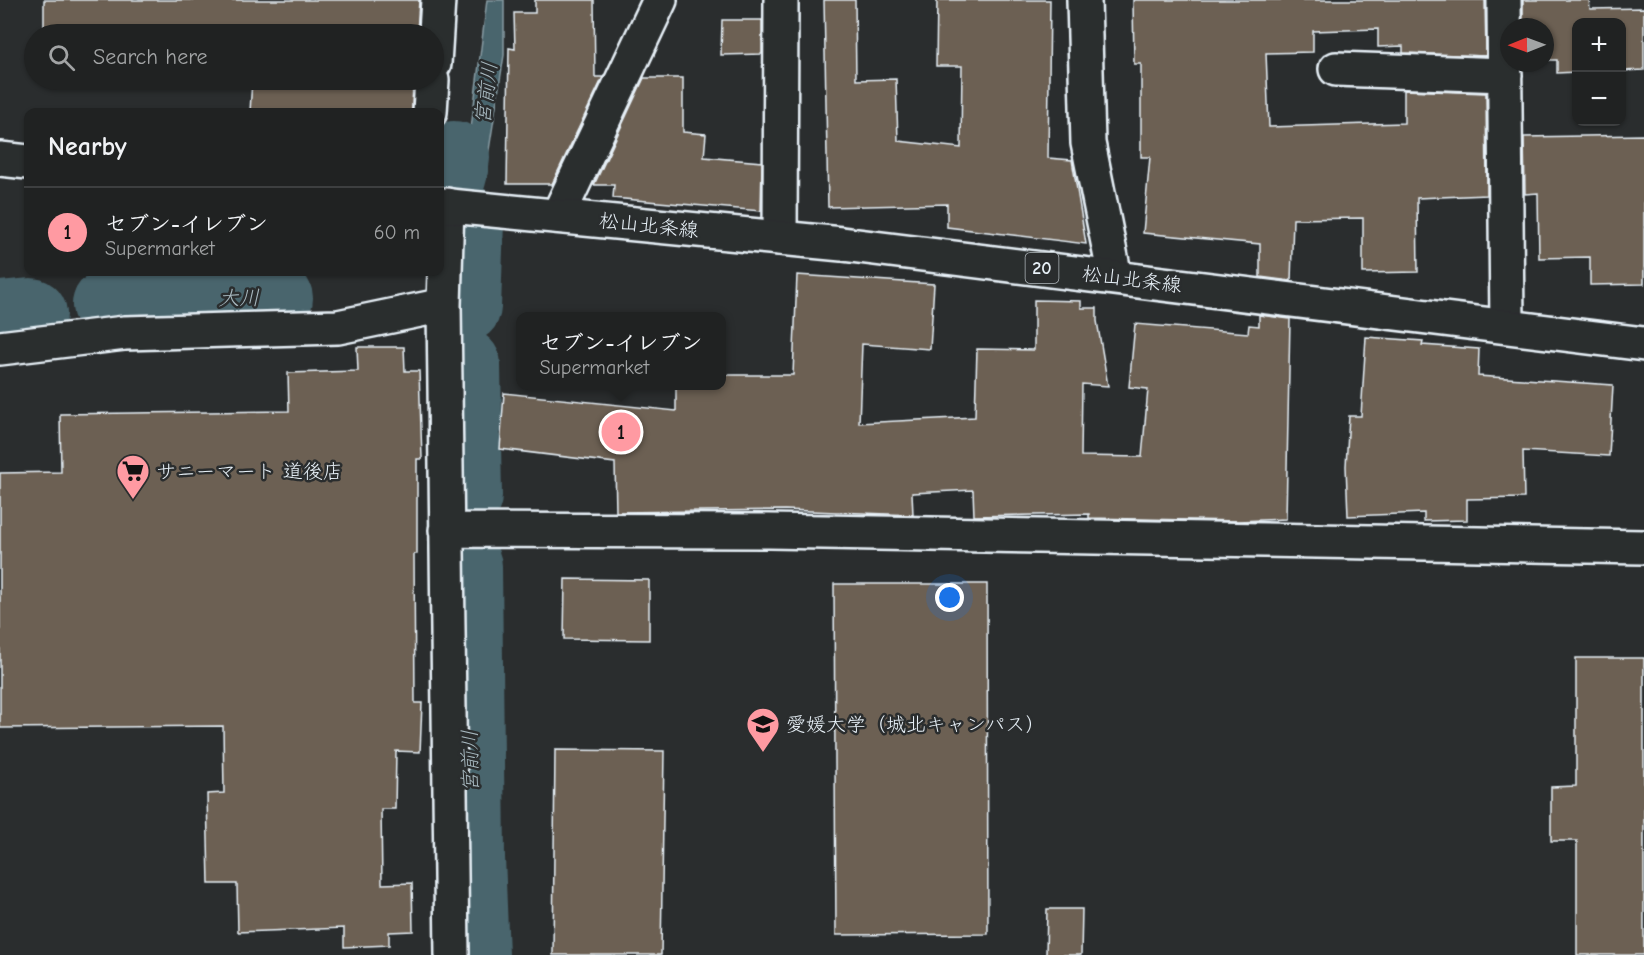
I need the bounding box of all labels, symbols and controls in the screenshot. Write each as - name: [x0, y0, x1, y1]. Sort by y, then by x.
- north arrow: [1500, 18, 1554, 72]
- map controls: [1572, 18, 1626, 126]
- button: +: [1572, 18, 1626, 72]
- search box: [24, 24, 444, 90]
- icon: search: [45, 41, 78, 74]
- text: Search here: [93, 44, 208, 70]
- water label: 宮前川: [470, 60, 502, 126]
- button: −: [1572, 72, 1626, 126]
- text: Nearby: [48, 132, 127, 162]
- street label: 松山北条線: [598, 209, 700, 242]
- text: セブン-イレブン: [105, 211, 268, 237]
- text: 1: [64, 221, 71, 244]
- text: 60 m: [374, 221, 420, 244]
- text: Supermarket: [105, 237, 215, 260]
- road number: 20: [1026, 253, 1058, 283]
- street label: 松山北条線: [1081, 262, 1183, 297]
- water label: 大川: [218, 286, 260, 310]
- popup: [516, 312, 726, 390]
- text: セブン-イレブン: [540, 330, 703, 356]
- text: Supermarket: [540, 356, 649, 379]
- pin: 1: [602, 410, 640, 454]
- supermarket icon: サニーマート 道後店: [115, 453, 151, 500]
- place label: サニーマート 道後店: [156, 460, 343, 483]
- your location: [935, 583, 964, 612]
- school or university icon: 愛媛大学（城北キャンパス）: [745, 706, 781, 753]
- place label: 愛媛大学（城北キャンパス）: [786, 713, 1045, 736]
- water label: 宮前川: [457, 729, 483, 793]

